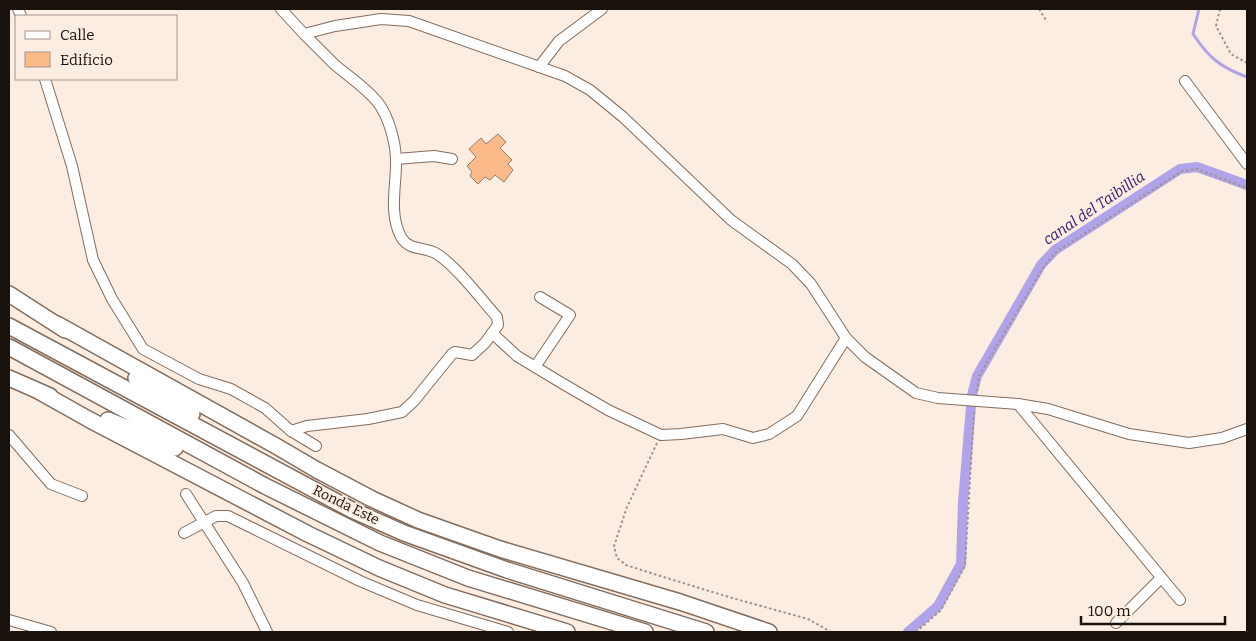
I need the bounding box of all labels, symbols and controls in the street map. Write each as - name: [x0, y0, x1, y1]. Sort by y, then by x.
- legend: [15, 15, 178, 80]
- text: Calle: [60, 26, 94, 44]
- text: Edificio: [60, 51, 113, 69]
- water label: canal del Taibillia: [1040, 167, 1148, 249]
- street label: Ronda Este: [310, 482, 382, 528]
- scale bar: [1081, 594, 1225, 626]
- text: 100 m: [1088, 602, 1131, 620]

